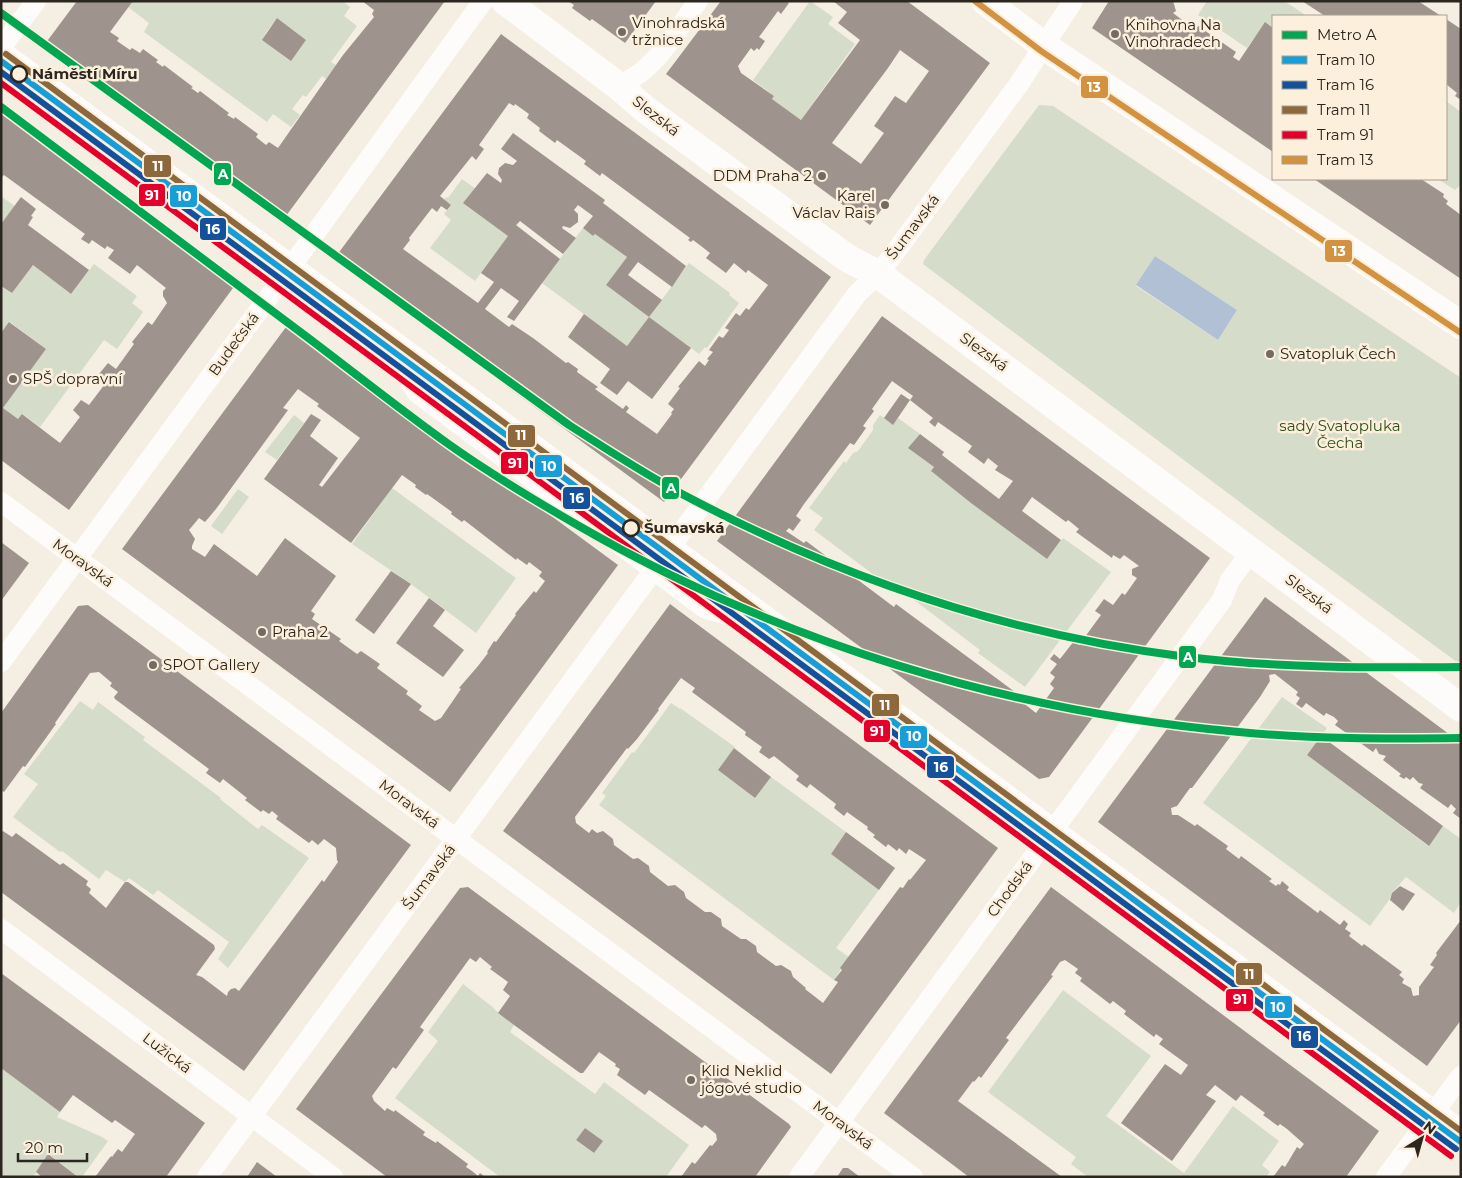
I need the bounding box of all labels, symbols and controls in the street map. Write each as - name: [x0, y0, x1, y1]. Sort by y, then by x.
- place label: Vinohradská tržnice: [632, 13, 725, 49]
- place label: Knihovna Na Vinohradech: [1125, 15, 1221, 51]
- legend: [1272, 15, 1447, 180]
- text: Metro A: [1317, 25, 1377, 44]
- marker: Vinohradská tržnice: [616, 26, 628, 38]
- marker: Knihovna Na Vinohradech: [1109, 28, 1121, 40]
- text: Tram 10: [1317, 50, 1375, 69]
- place label: Náměstí Míru: [32, 64, 138, 83]
- marker: Náměstí Míru: [10, 65, 28, 83]
- line badge: 13: [1080, 75, 1109, 99]
- text: Tram 16: [1317, 75, 1374, 94]
- text: 13: [1087, 78, 1101, 96]
- street label: Slezská: [629, 91, 684, 140]
- text: Tram 11: [1317, 100, 1370, 119]
- text: Tram 91: [1317, 125, 1374, 144]
- text: Tram 13: [1317, 150, 1373, 169]
- line badge: 11: [143, 154, 172, 178]
- text: 11: [153, 157, 163, 175]
- line badge: A: [213, 162, 232, 186]
- text: A: [217, 165, 229, 183]
- place label: DDM Praha 2: [713, 166, 812, 185]
- marker: DDM Praha 2: [816, 170, 828, 182]
- line badge: 91: [138, 183, 166, 207]
- line badge: 10: [169, 184, 198, 208]
- text: 91: [145, 186, 159, 204]
- place label: Karel Václav Rais: [792, 186, 875, 222]
- text: 10: [177, 187, 192, 205]
- street label: Šumavská: [882, 190, 943, 263]
- marker: Karel Václav Rais: [879, 199, 891, 211]
- line badge: 16: [199, 217, 227, 241]
- text: 16: [206, 220, 220, 238]
- line badge: 13: [1324, 239, 1353, 263]
- text: 13: [1332, 242, 1346, 260]
- street label: Budečská: [204, 308, 263, 379]
- street label: Slezská: [956, 328, 1012, 375]
- place label: Svatopluk Čech: [1280, 344, 1396, 363]
- marker: Svatopluk Čech: [1264, 348, 1276, 360]
- place label: SPŠ dopravní: [23, 369, 123, 388]
- marker: SPŠ dopravní: [7, 373, 19, 385]
- park label: sady Svatopluka Čecha: [1279, 416, 1401, 452]
- line badge: 11: [507, 424, 536, 448]
- text: 11: [516, 426, 526, 444]
- line badge: 91: [500, 451, 529, 475]
- text: 91: [508, 454, 522, 472]
- line badge: 10: [534, 454, 563, 478]
- text: 10: [542, 457, 557, 475]
- line badge: A: [661, 476, 680, 500]
- text: A: [665, 479, 677, 497]
- line badge: 16: [562, 486, 591, 510]
- text: 16: [570, 489, 584, 507]
- place label: Šumavská: [644, 518, 724, 537]
- marker: Šumavská: [622, 519, 640, 537]
- street label: Moravská: [49, 534, 118, 591]
- street label: Slezská: [1282, 569, 1337, 618]
- place label: Praha 2: [272, 622, 328, 641]
- marker: Praha 2: [256, 626, 268, 638]
- line badge: A: [1178, 645, 1197, 669]
- text: A: [1182, 648, 1194, 666]
- place label: SPOT Gallery: [163, 655, 260, 674]
- marker: SPOT Gallery: [147, 659, 159, 671]
- line badge: 11: [871, 693, 900, 717]
- text: 11: [880, 696, 890, 714]
- line badge: 91: [863, 719, 891, 743]
- text: 91: [870, 722, 884, 740]
- line badge: 10: [899, 725, 928, 749]
- text: 10: [907, 727, 922, 745]
- line badge: 16: [926, 755, 955, 779]
- text: 16: [934, 758, 948, 776]
- street label: Moravská: [375, 775, 443, 833]
- street label: Šumavská: [398, 840, 459, 913]
- street label: Chodská: [983, 857, 1036, 921]
- line badge: 11: [1235, 962, 1263, 986]
- text: 11: [1244, 965, 1254, 983]
- line badge: 91: [1225, 988, 1254, 1012]
- text: 91: [1233, 990, 1247, 1008]
- line badge: 10: [1264, 995, 1293, 1019]
- text: 10: [1271, 998, 1286, 1016]
- line badge: 16: [1290, 1025, 1319, 1049]
- text: 16: [1297, 1027, 1311, 1045]
- street label: Lužická: [139, 1028, 196, 1077]
- place label: Klid Neklid jógové studio: [699, 1061, 802, 1097]
- marker: Klid Neklid jógové studio: [685, 1074, 697, 1086]
- street label: Moravská: [809, 1096, 877, 1154]
- north arrow: [1397, 1113, 1447, 1163]
- text: N: [1420, 1117, 1440, 1138]
- scale bar: [18, 1130, 86, 1162]
- text: 20 m: [25, 1138, 63, 1157]

